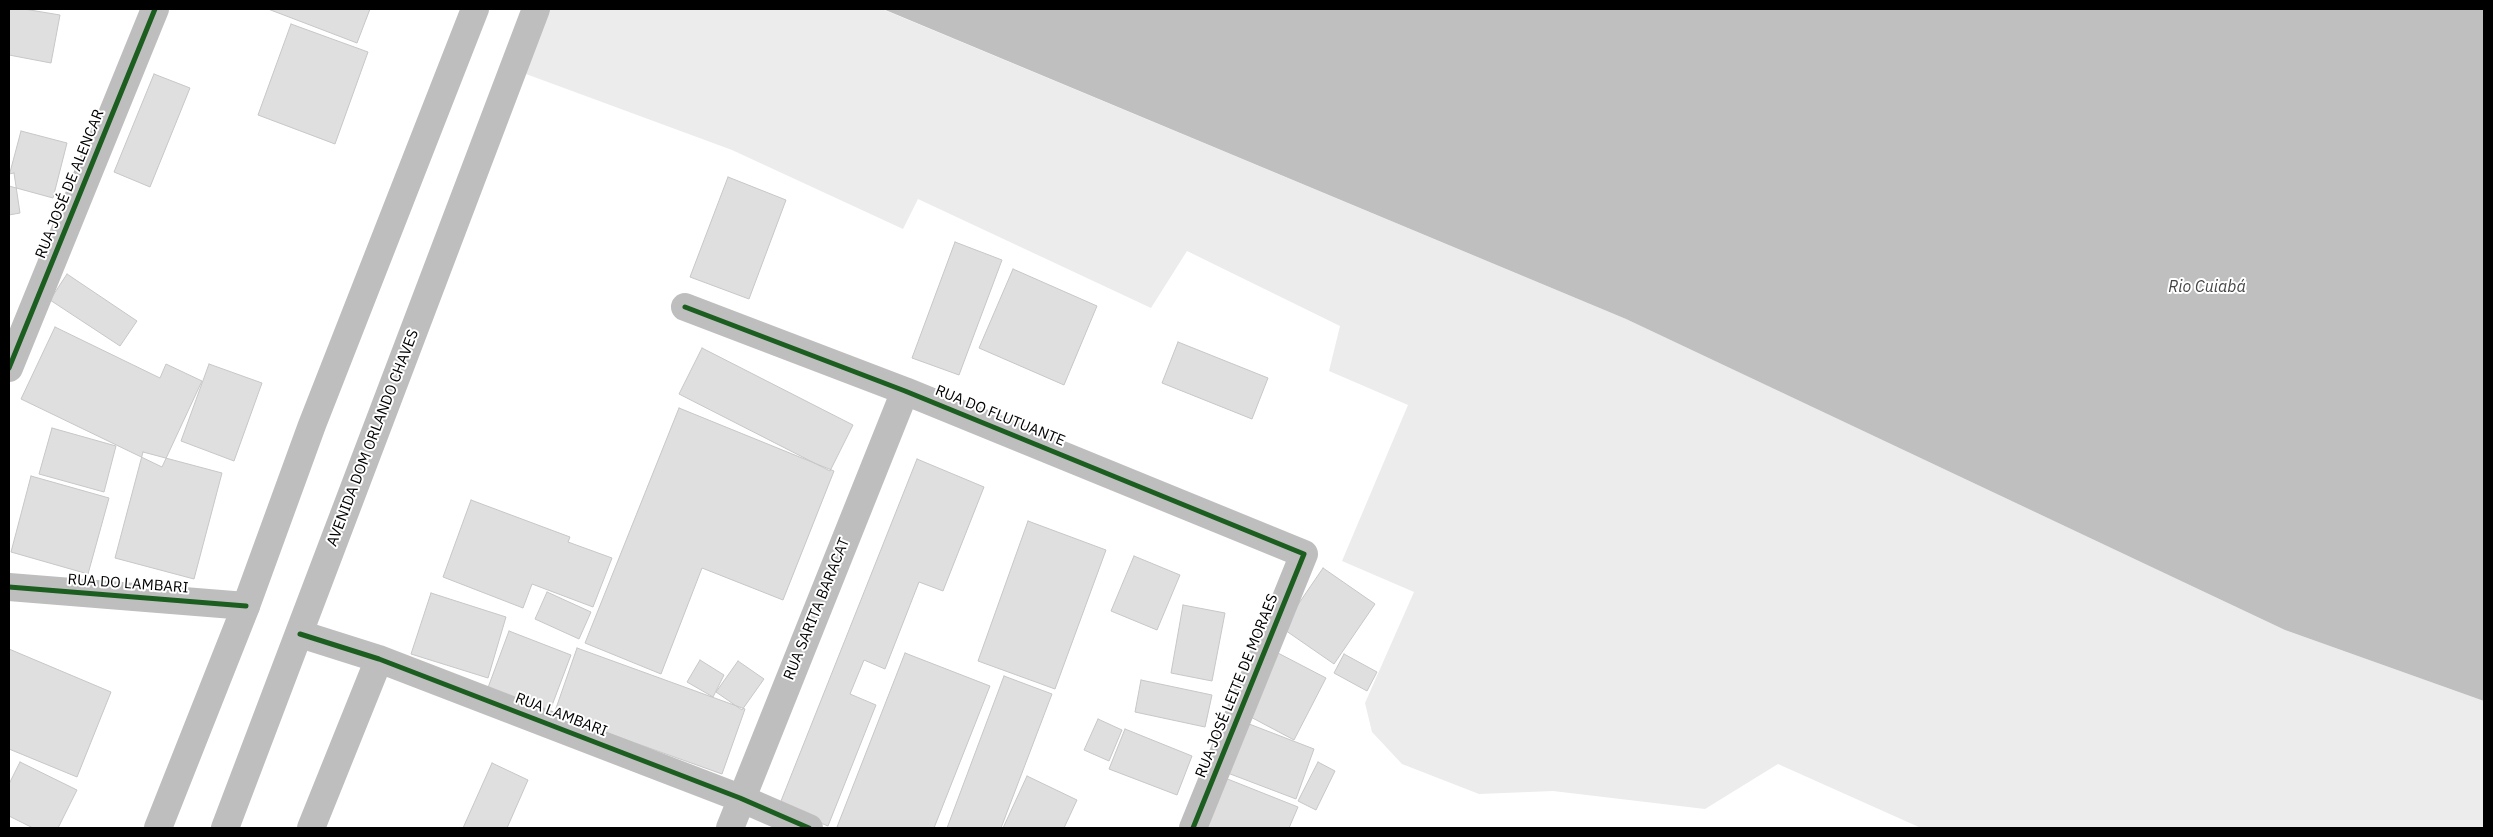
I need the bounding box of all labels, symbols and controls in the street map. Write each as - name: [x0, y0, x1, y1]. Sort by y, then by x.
- street label: RUA JOSÉ DE ALENCAR: [32, 107, 108, 261]
- water label: Rio Cuiabá: [2168, 277, 2246, 297]
- street label: AVENIDA DOM ORLANDO CHAVES: [323, 327, 423, 549]
- street label: RUA DO FLUTUANTE: [932, 382, 1068, 450]
- street label: RUA SARITA BARACAT: [780, 535, 854, 683]
- street label: RUA DO LAMBARI: [67, 571, 189, 597]
- street label: RUA JOSÉ LEITE DE MORAES: [1192, 591, 1282, 781]
- street label: RUA LAMBARI: [512, 689, 610, 741]

